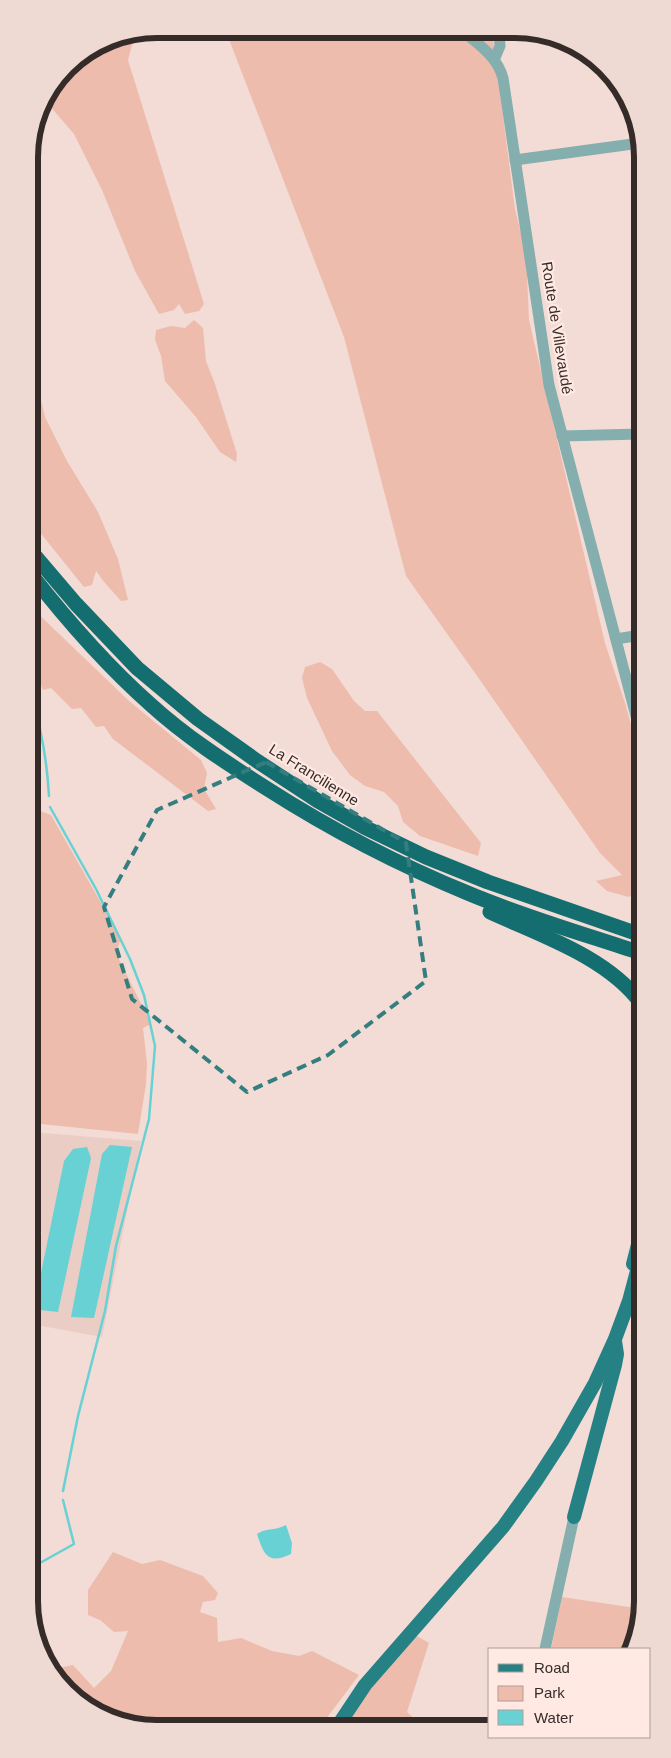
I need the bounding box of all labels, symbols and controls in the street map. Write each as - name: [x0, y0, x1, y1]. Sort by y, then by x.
- street label: Route de Villevaudé: [539, 260, 576, 395]
- street label: La Francilienne: [266, 740, 362, 809]
- legend: [488, 1648, 651, 1738]
- text: Road: [534, 1659, 570, 1676]
- text: Park: [534, 1684, 565, 1701]
- text: Water: [534, 1709, 573, 1726]

